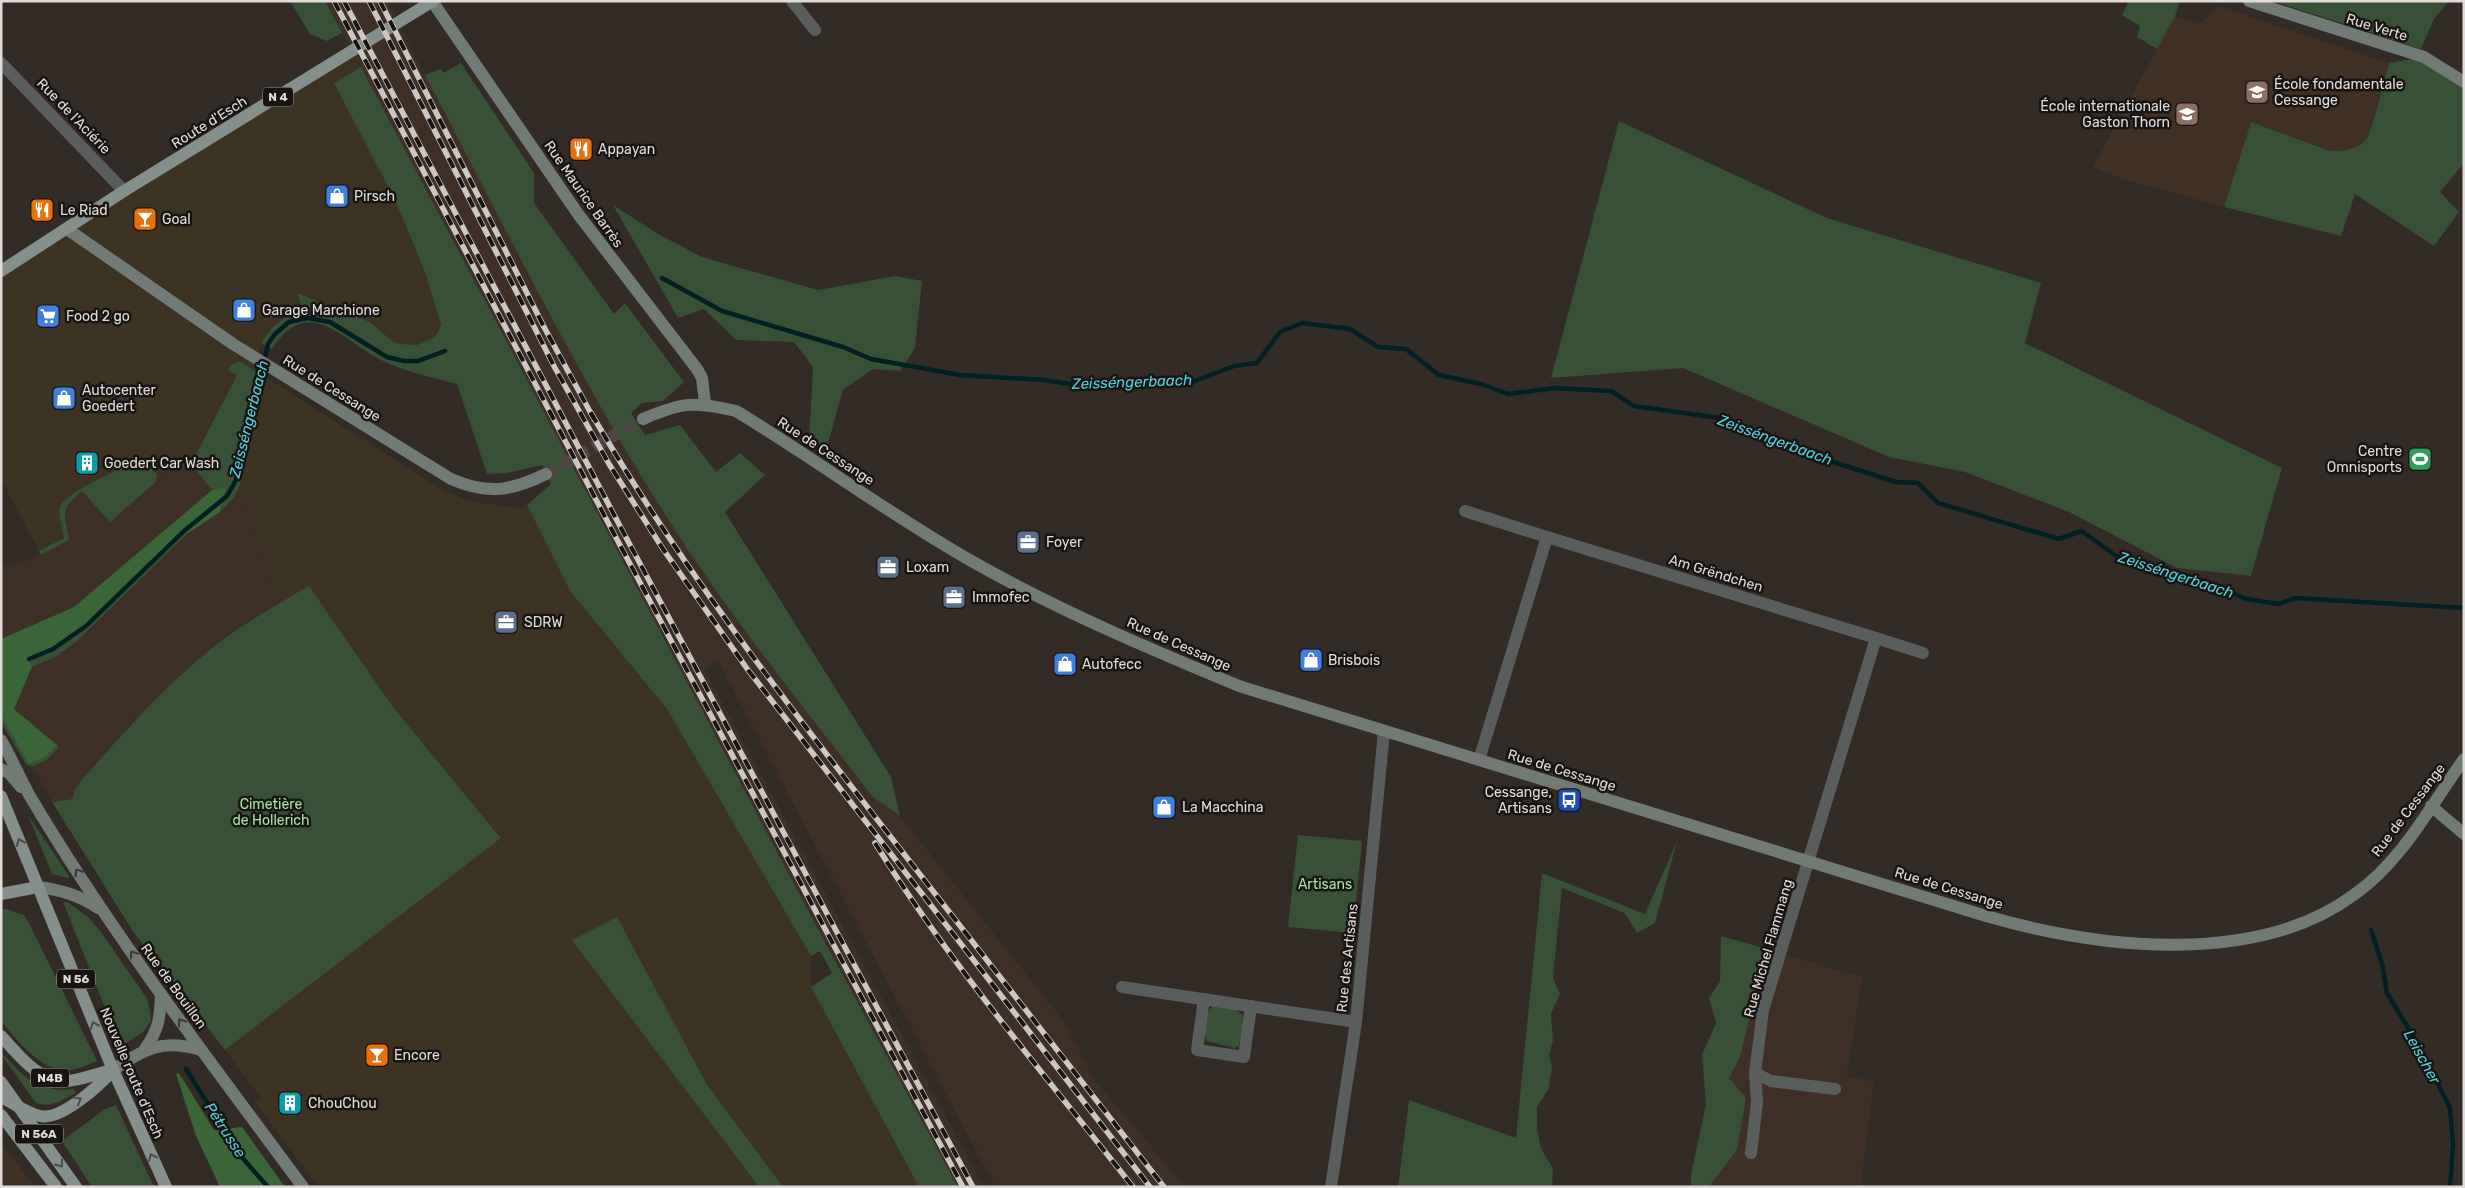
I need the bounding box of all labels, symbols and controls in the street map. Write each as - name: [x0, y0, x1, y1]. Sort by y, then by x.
- street label: Rue Verte: [2344, 10, 2410, 45]
- street label: Rue de l'Aciérie: [33, 75, 114, 158]
- place label: École fondamentale Cessange: [2274, 75, 2404, 109]
- school or university icon: École fondamentale Cessange: [2244, 79, 2270, 105]
- road number: N 4: [263, 88, 293, 106]
- street label: Route d'Esch: [168, 93, 250, 152]
- place label: École internationale Gaston Thorn: [2040, 97, 2170, 131]
- school or university icon: École internationale Gaston Thorn: [2174, 101, 2200, 127]
- restaurant icon: Appayan: [568, 136, 594, 162]
- street label: Rue Maurice Barrès: [540, 138, 627, 251]
- place label: Appayan: [598, 141, 655, 158]
- shop icon: Pirsch: [324, 183, 350, 209]
- place label: Pirsch: [354, 188, 395, 205]
- restaurant icon: Le Riad: [29, 197, 55, 223]
- place label: Le Riad: [60, 202, 108, 219]
- bar icon: Goal: [132, 206, 158, 232]
- place label: Goal: [162, 211, 191, 228]
- shop icon: Garage Marchione: [231, 297, 257, 323]
- place label: Garage Marchione: [262, 302, 380, 319]
- supermarket icon: Food 2 go: [35, 303, 61, 329]
- place label: Food 2 go: [66, 308, 130, 325]
- street label: Rue de Cessange: [280, 351, 384, 425]
- water label: Zeisséngerbaach: [225, 358, 272, 481]
- water label: Zeisséngerbaach: [1071, 371, 1192, 393]
- place label: Autocenter Goedert: [82, 382, 156, 415]
- shop icon: Autocenter Goedert: [51, 385, 77, 411]
- water label: Zeisséngerbaach: [1714, 411, 1835, 469]
- street label: Rue de Cessange: [774, 414, 878, 489]
- place label: Centre Omnisports: [2327, 443, 2402, 476]
- sports icon: Centre Omnisports: [2407, 446, 2433, 472]
- building icon: Goedert Car Wash: [74, 450, 100, 476]
- place label: Goedert Car Wash: [104, 455, 219, 472]
- office icon: Foyer: [1015, 529, 1041, 555]
- place label: Foyer: [1046, 534, 1083, 551]
- water label: Zeisséngerbaach: [2115, 548, 2236, 602]
- street label: Am Grëndchen: [1667, 551, 1765, 596]
- office icon: Loxam: [875, 554, 901, 580]
- place label: Loxam: [906, 559, 949, 576]
- office icon: Immofec: [941, 584, 967, 610]
- place label: Immofec: [972, 589, 1030, 606]
- office icon: SDRW: [493, 609, 519, 635]
- place label: SDRW: [524, 614, 563, 631]
- street label: Rue de Cessange: [1124, 614, 1234, 675]
- shop icon: Brisbois: [1298, 647, 1324, 673]
- shop icon: Autofecc: [1052, 651, 1078, 677]
- place label: Brisbois: [1328, 652, 1380, 669]
- place label: Autofecc: [1082, 656, 1142, 673]
- street label: Rue de Cessange: [1506, 746, 1618, 795]
- street label: Rue de Cessange: [2368, 760, 2449, 860]
- place label: Cessange, Artisans: [1485, 784, 1552, 817]
- bus stop icon: Cessange, Artisans: [1556, 787, 1582, 813]
- shop icon: La Macchina: [1151, 794, 1177, 820]
- park label: Cimetière de Hollerich: [232, 796, 310, 829]
- place label: La Macchina: [1182, 799, 1263, 816]
- one-way arrow: [16, 838, 26, 847]
- street label: Rue de Cessange: [1893, 864, 2005, 913]
- one-way arrow: [75, 868, 85, 877]
- park label: Artisans: [1298, 876, 1352, 893]
- street label: Rue Michel Flammang: [1741, 877, 1796, 1019]
- street label: Rue des Artisans: [1333, 903, 1362, 1013]
- street label: Rue de Bouillon: [137, 940, 210, 1032]
- one-way arrow: [130, 950, 139, 960]
- road number: N 56: [57, 970, 95, 989]
- street label: Nouvelle route d'Esch: [96, 1005, 167, 1142]
- one-way arrow: [178, 1018, 187, 1028]
- one-way arrow: [90, 1021, 101, 1030]
- water label: Leischer: [2400, 1027, 2445, 1088]
- bar icon: Encore: [364, 1042, 390, 1068]
- place label: Encore: [394, 1047, 440, 1064]
- road number: N4B: [31, 1068, 69, 1088]
- building icon: ChouChou: [277, 1090, 303, 1116]
- place label: ChouChou: [308, 1095, 377, 1112]
- one-way arrow: [72, 1097, 81, 1107]
- water label: Pétrusse: [201, 1099, 250, 1161]
- road number: N 56A: [15, 1124, 63, 1144]
- one-way arrow: [148, 1153, 159, 1162]
- one-way arrow: [54, 1158, 63, 1168]

